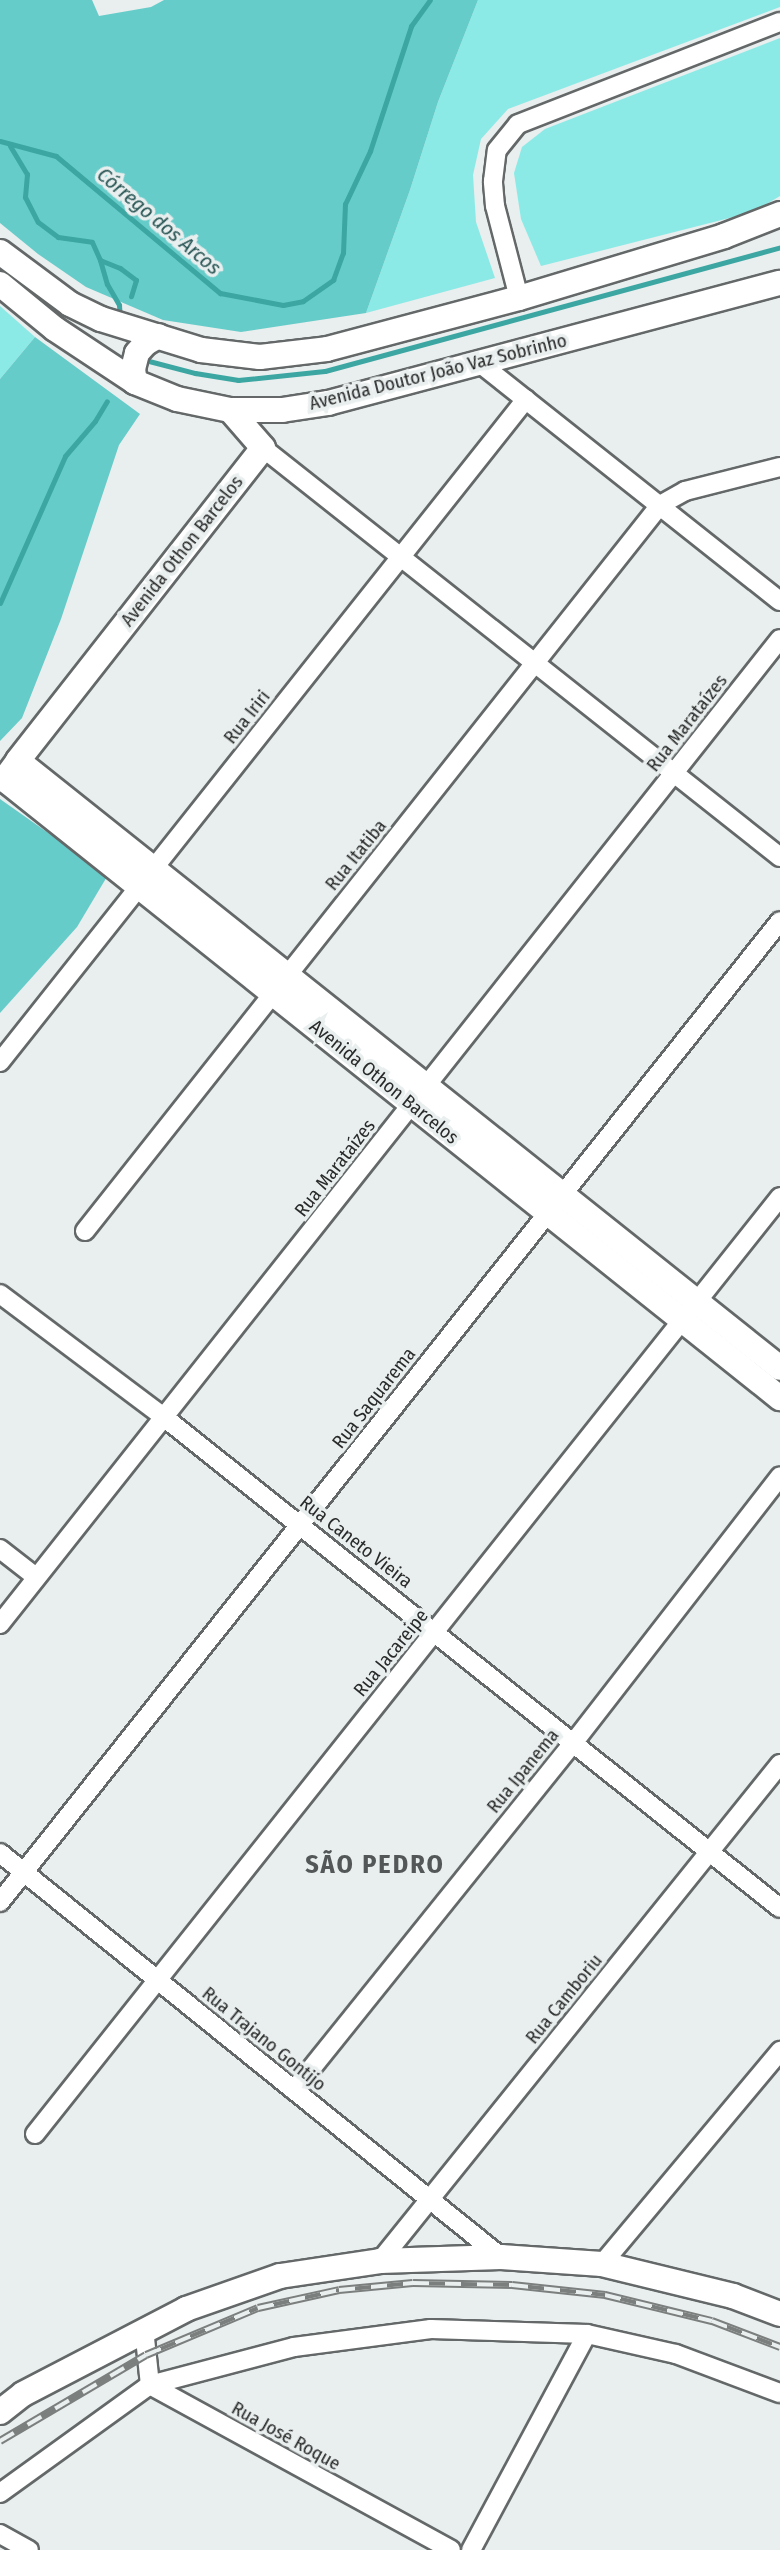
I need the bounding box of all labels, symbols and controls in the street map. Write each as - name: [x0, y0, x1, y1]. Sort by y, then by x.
- water label: Córrego dos Arcos: [92, 162, 226, 280]
- street label: Avenida Doutor João Vaz Sobrinho: [307, 329, 569, 415]
- street label: Avenida Othon Barcelos: [116, 471, 248, 631]
- street label: Rua Marataízes: [642, 670, 732, 776]
- street label: Rua Iriri: [219, 686, 275, 748]
- street label: Rua Itatiba: [320, 815, 392, 895]
- street label: Avenida Othon Barcelos: [305, 1015, 463, 1149]
- street label: Rua Marataízes: [290, 1115, 380, 1221]
- street label: Rua Saquarema: [328, 1343, 420, 1453]
- street label: Rua Caneto Vieira: [295, 1491, 417, 1593]
- street label: Rua Jacareipe: [349, 1605, 433, 1701]
- street label: Rua Ipanema: [482, 1724, 564, 1818]
- district label: SÃO PEDRO: [306, 1849, 444, 1881]
- street label: Rua Camboriu: [521, 1950, 607, 2048]
- street label: Rua Trajano Gontijo: [197, 1982, 331, 2096]
- street label: Rua José Roque: [228, 2397, 344, 2475]

